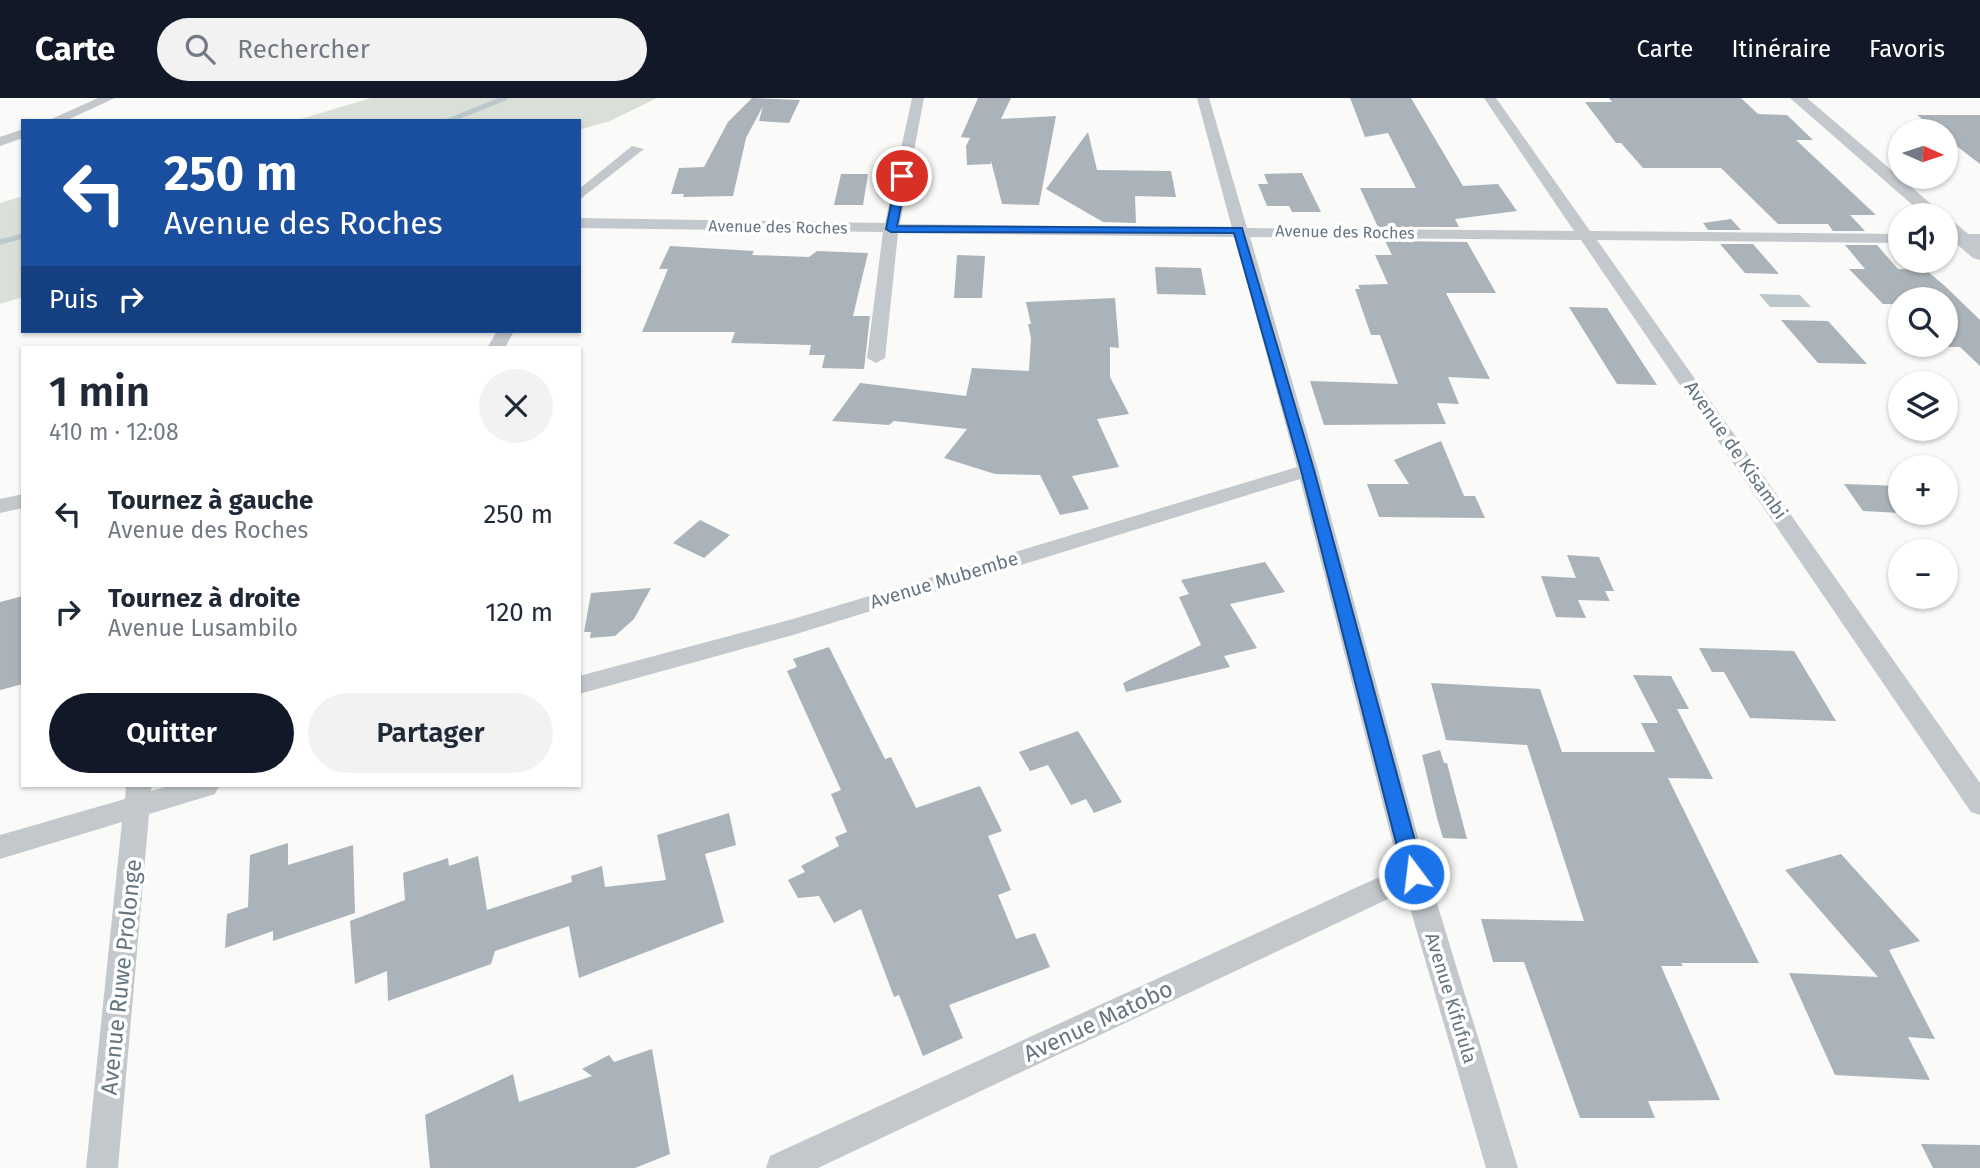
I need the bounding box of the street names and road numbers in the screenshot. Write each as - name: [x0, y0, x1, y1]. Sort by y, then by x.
- street label: Avenue des Roches: [708, 216, 848, 238]
- street label: Avenue des Roches: [1275, 221, 1415, 243]
- street label: Avenue de Kisambi: [1680, 377, 1792, 523]
- street label: Avenue Mubembe: [867, 547, 1021, 613]
- street label: Avenue Ruwe Prolonge: [95, 858, 147, 1096]
- street label: Avenue Kifufula: [1420, 930, 1482, 1066]
- street label: Avenue Matobo: [1019, 974, 1177, 1068]

